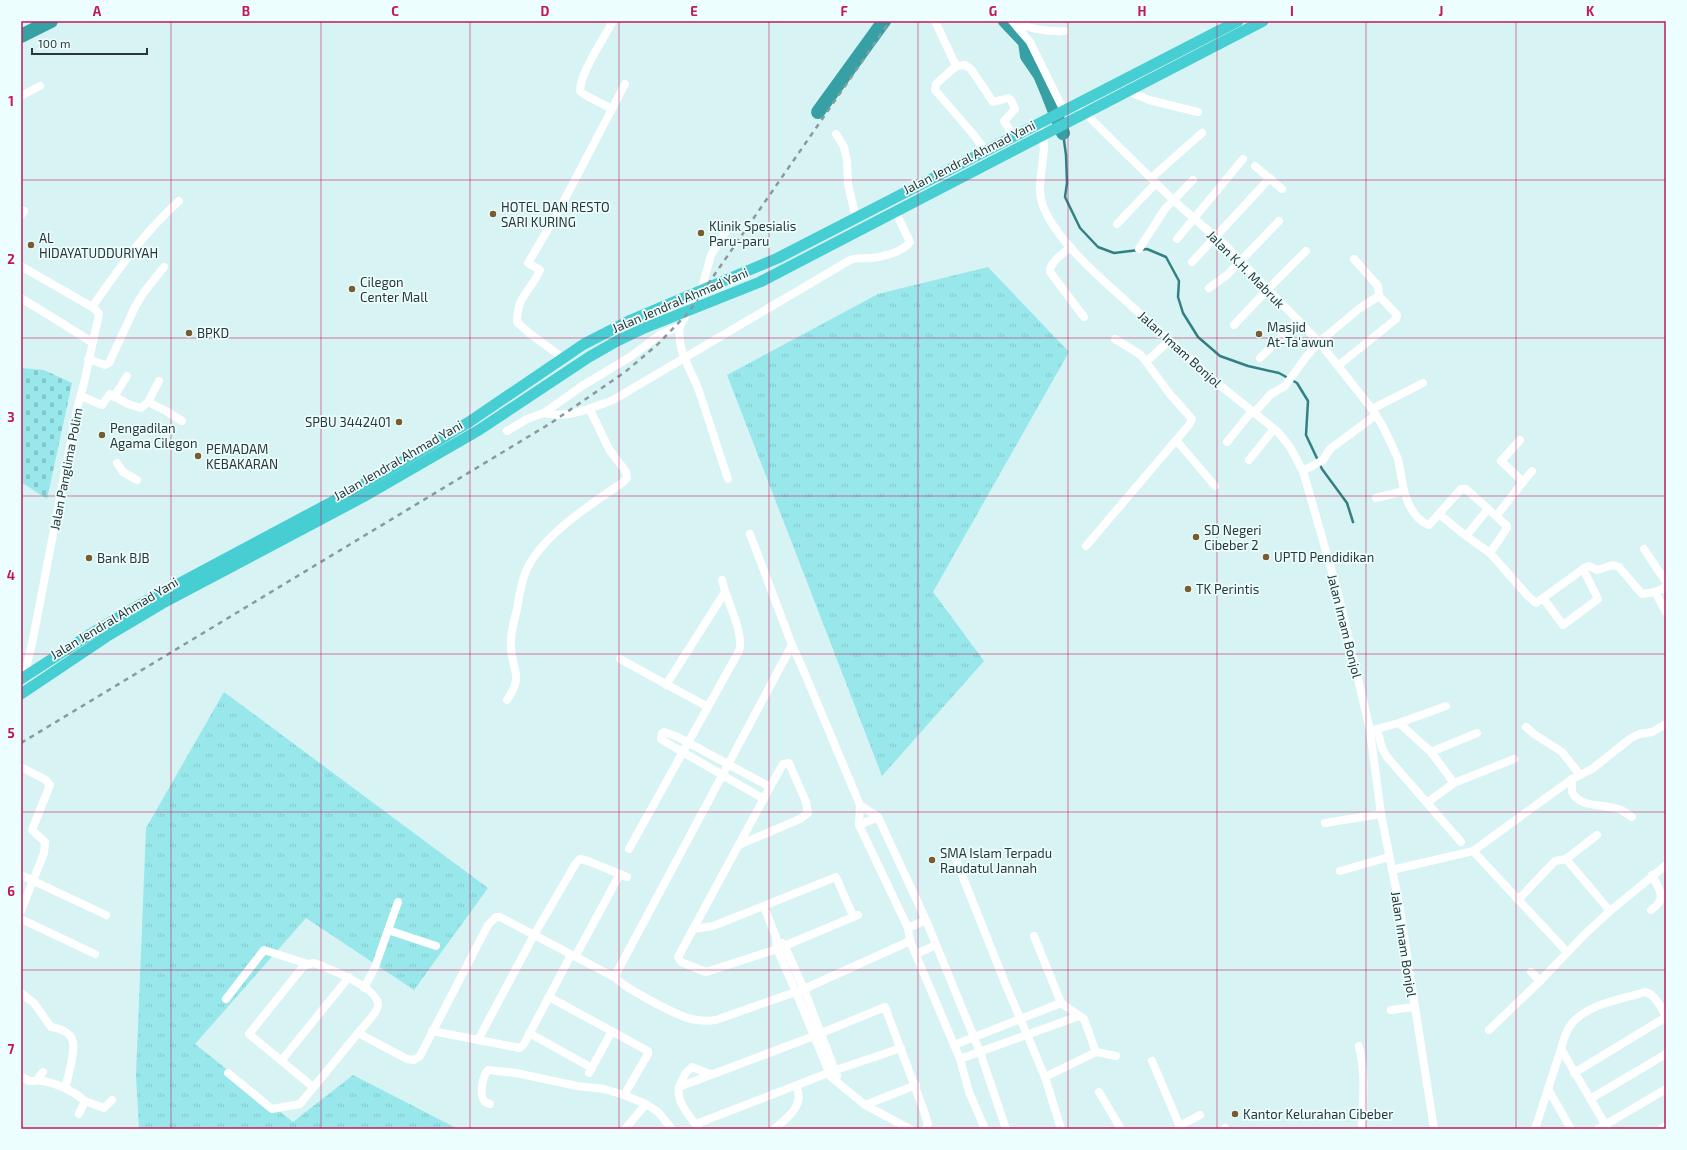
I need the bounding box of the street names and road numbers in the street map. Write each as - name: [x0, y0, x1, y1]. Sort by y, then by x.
- street label: Jalan Jendral Ahmad Yani: [900, 117, 1038, 197]
- street label: Jalan K.H. Mabruk: [1204, 227, 1288, 311]
- street label: Jalan Jendral Ahmad Yani: [610, 264, 750, 336]
- street label: Jalan Imam Bonjol: [1135, 307, 1225, 391]
- street label: Jalan Panglima Polim: [46, 406, 86, 532]
- street label: Jalan Jendral Ahmad Yani: [331, 416, 465, 504]
- street label: Jalan Imam Bonjol: [1324, 572, 1366, 680]
- street label: Jalan Jendral Ahmad Yani: [47, 573, 181, 663]
- street label: Jalan Imam Bonjol: [1388, 890, 1420, 998]

